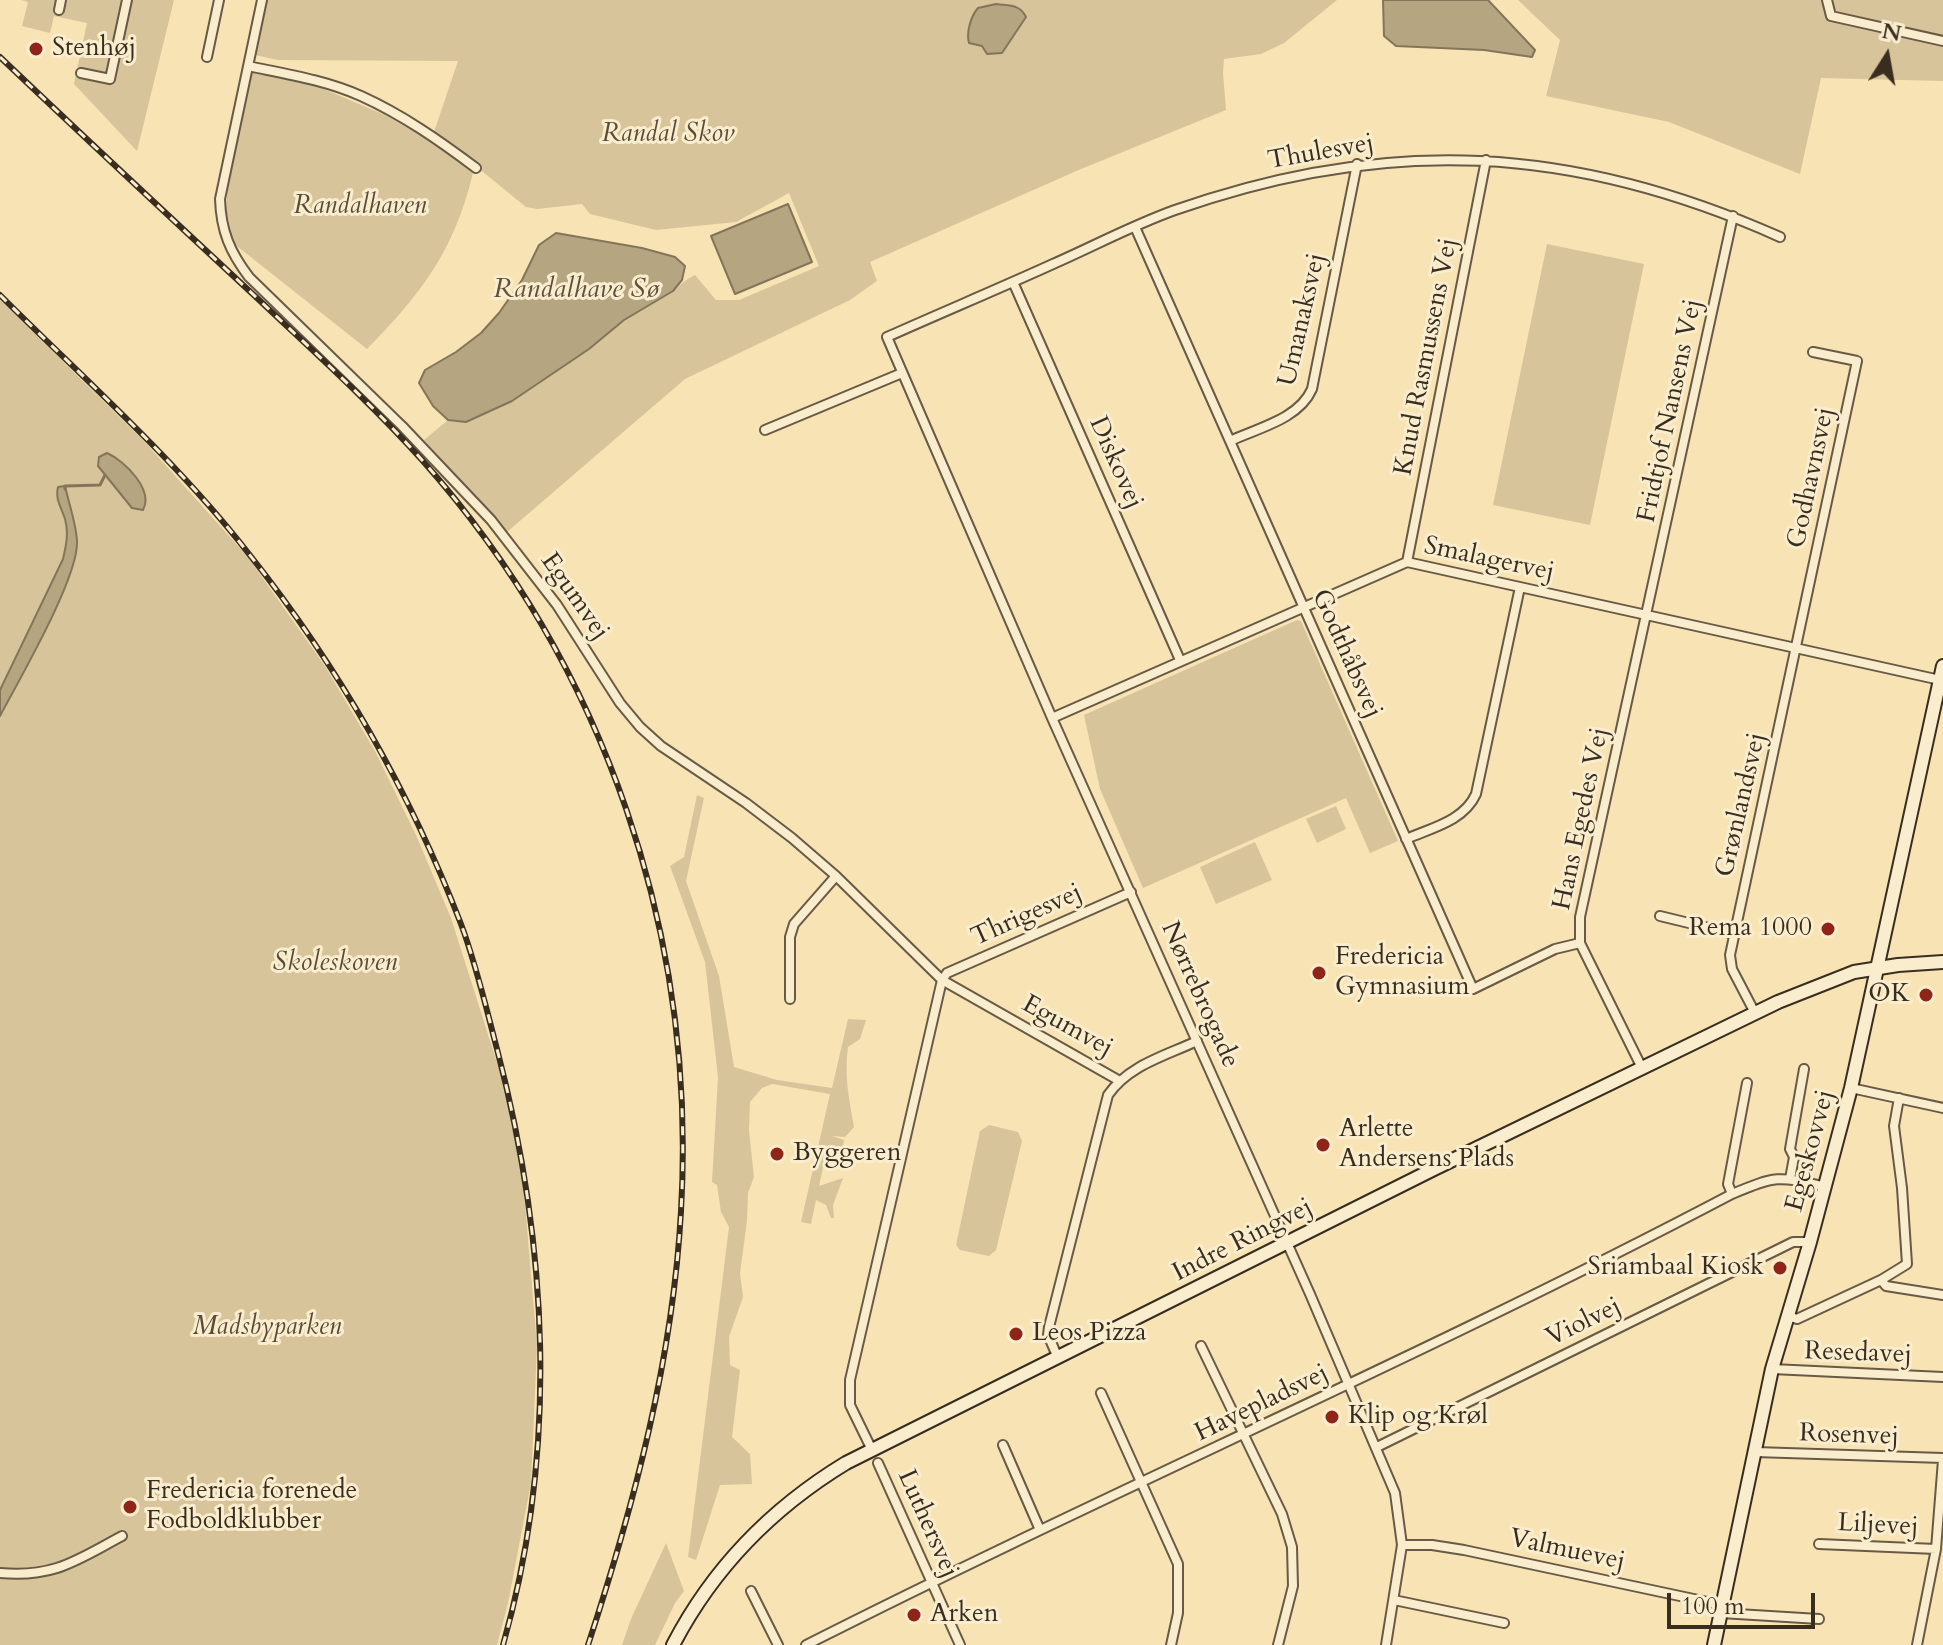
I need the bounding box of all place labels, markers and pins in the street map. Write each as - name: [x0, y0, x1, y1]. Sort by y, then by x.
- place label: Stenhøj: [52, 33, 136, 65]
- marker: Stenhøj: [27, 40, 45, 58]
- place label: Rema 1000: [1689, 913, 1812, 945]
- marker: Rema 1000: [1819, 920, 1837, 938]
- place label: Fredericia Gymnasium: [1335, 942, 1470, 1004]
- marker: Fredericia Gymnasium: [1310, 964, 1328, 982]
- place label: OK: [1868, 979, 1910, 1011]
- marker: OK: [1917, 986, 1935, 1004]
- place label: Arlette Andersens Plads: [1339, 1114, 1514, 1176]
- marker: Arlette Andersens Plads: [1314, 1136, 1332, 1154]
- place label: Byggeren: [793, 1138, 901, 1170]
- marker: Byggeren: [768, 1145, 786, 1163]
- place label: Sriambaal Kiosk: [1588, 1252, 1764, 1284]
- marker: Sriambaal Kiosk: [1771, 1259, 1789, 1277]
- place label: Leos Pizza: [1032, 1318, 1146, 1350]
- marker: Leos Pizza: [1007, 1325, 1025, 1343]
- place label: Klip og Krøl: [1348, 1401, 1488, 1433]
- marker: Klip og Krøl: [1323, 1408, 1341, 1426]
- place label: Fredericia forenede Fodboldklubber: [146, 1476, 357, 1538]
- marker: Fredericia forenede Fodboldklubber: [121, 1498, 139, 1516]
- place label: Arken: [930, 1599, 998, 1631]
- marker: Arken: [905, 1606, 923, 1624]

